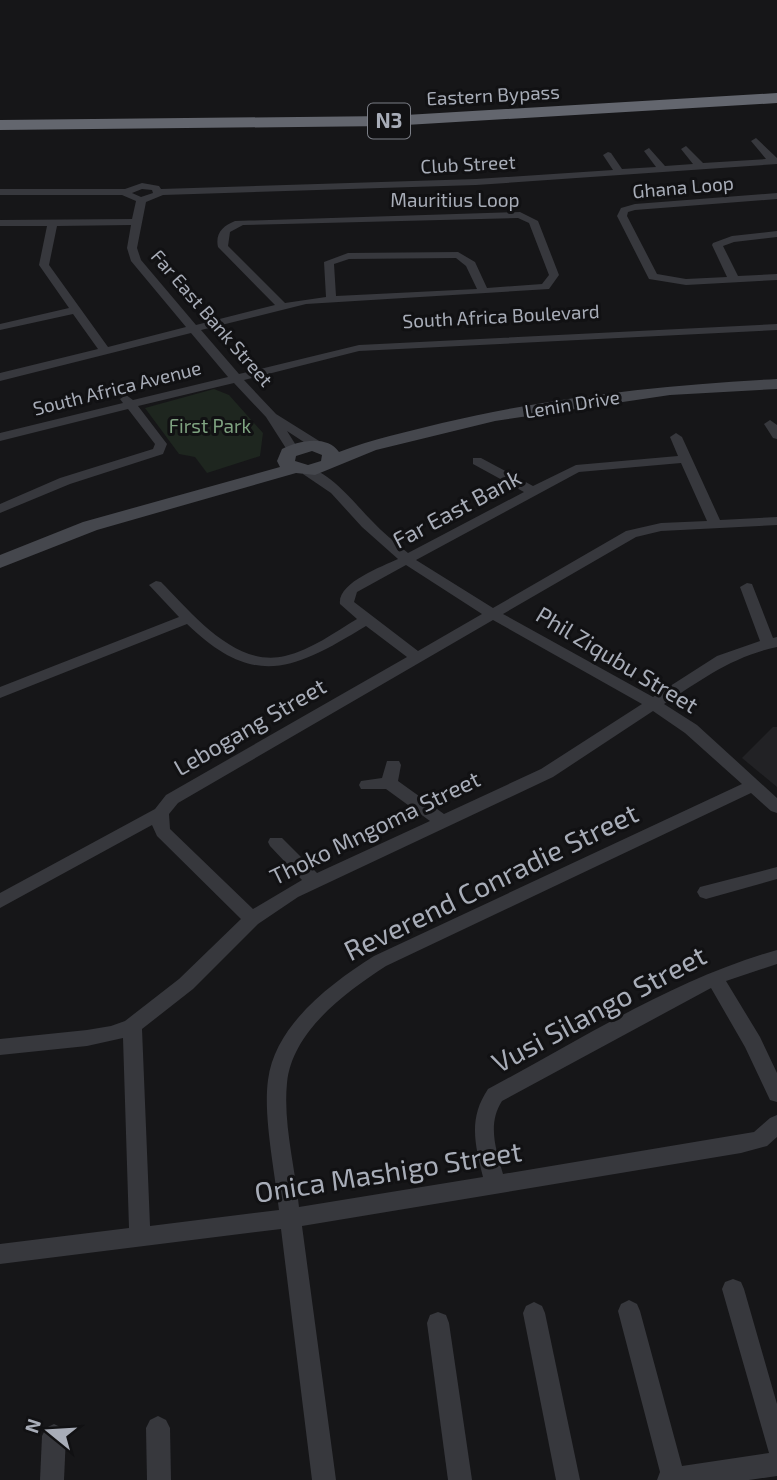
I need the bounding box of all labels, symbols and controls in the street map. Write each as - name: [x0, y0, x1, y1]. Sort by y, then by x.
- street label: Eastern Bypass: [426, 80, 560, 109]
- road number: N3: [368, 104, 410, 138]
- street label: Club Street: [420, 150, 516, 177]
- street label: Ghana Loop: [631, 171, 734, 202]
- street label: Mauritius Loop: [390, 188, 520, 211]
- street label: Far East Bank Street: [147, 245, 278, 391]
- street label: South Africa Boulevard: [402, 299, 600, 332]
- street label: South Africa Avenue: [30, 355, 203, 420]
- street label: Lenin Drive: [523, 385, 621, 422]
- park label: First Park: [169, 414, 252, 437]
- street label: Far East Bank: [388, 462, 526, 554]
- street label: Phil Ziqubu Street: [531, 600, 704, 719]
- street label: Lebogang Street: [169, 671, 331, 781]
- street label: Thoko Mngoma Street: [265, 764, 484, 890]
- street label: Reverend Conradie Street: [338, 795, 643, 967]
- street label: Vusi Silango Street: [486, 937, 711, 1079]
- street label: Onica Mashigo Street: [252, 1133, 524, 1209]
- north arrow: [14, 1396, 84, 1466]
- text: N: [19, 1416, 45, 1436]

